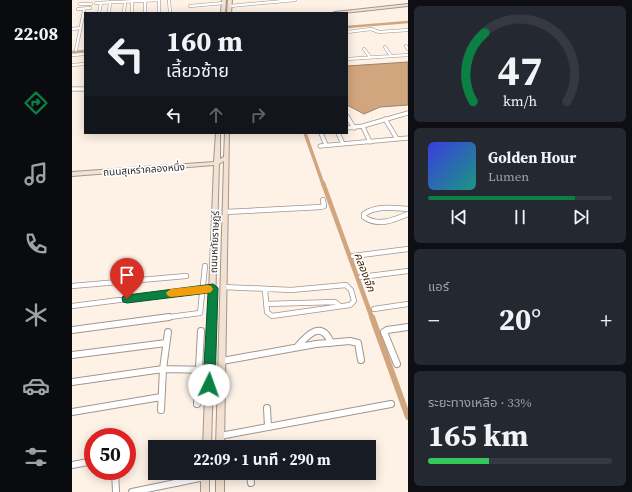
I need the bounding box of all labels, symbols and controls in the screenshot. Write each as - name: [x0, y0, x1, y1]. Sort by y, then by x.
- text: 22:08: [14, 21, 58, 46]
- text: 160 m: [166, 22, 243, 60]
- icon: left: [100, 28, 152, 80]
- text: 47: [497, 42, 543, 99]
- text: เลี้ยวซ้าย: [166, 58, 229, 83]
- icon: directions: [22, 89, 50, 117]
- text: km/h: [503, 90, 537, 110]
- icon: left: [163, 104, 185, 126]
- icon: ahead: [205, 104, 227, 126]
- icon: right: [247, 104, 269, 126]
- text: Golden Hour: [488, 147, 576, 168]
- street label: ถนนสุเหร่าคลองหนึ่ง: [103, 159, 185, 179]
- icon: music: [22, 160, 50, 188]
- text: Lumen: [488, 168, 529, 185]
- icon: previous: [448, 206, 470, 228]
- icon: pause: [509, 206, 531, 228]
- icon: next: [570, 206, 592, 228]
- street label: ถนนหทัยราษฎร์: [207, 210, 222, 273]
- icon: phone: [22, 230, 50, 258]
- water label: คลองเจ๊ก: [351, 251, 379, 294]
- pin: [110, 258, 144, 299]
- icon: arrive: [116, 264, 138, 286]
- text: แอร์: [428, 278, 449, 295]
- text: 20°: [499, 299, 541, 340]
- icon: climate: [22, 301, 50, 329]
- text: −: [428, 305, 440, 335]
- text: +: [600, 305, 612, 335]
- position arrow: [188, 364, 230, 406]
- icon: car: [22, 372, 50, 400]
- text: ระยะทางเหลือ · 33%: [428, 394, 532, 411]
- text: 165 km: [428, 415, 528, 456]
- speed limit sign: 50: [84, 428, 136, 480]
- icon: filters: [22, 443, 50, 471]
- text: 22:09 · 1 นาที · 290 m: [193, 449, 331, 470]

